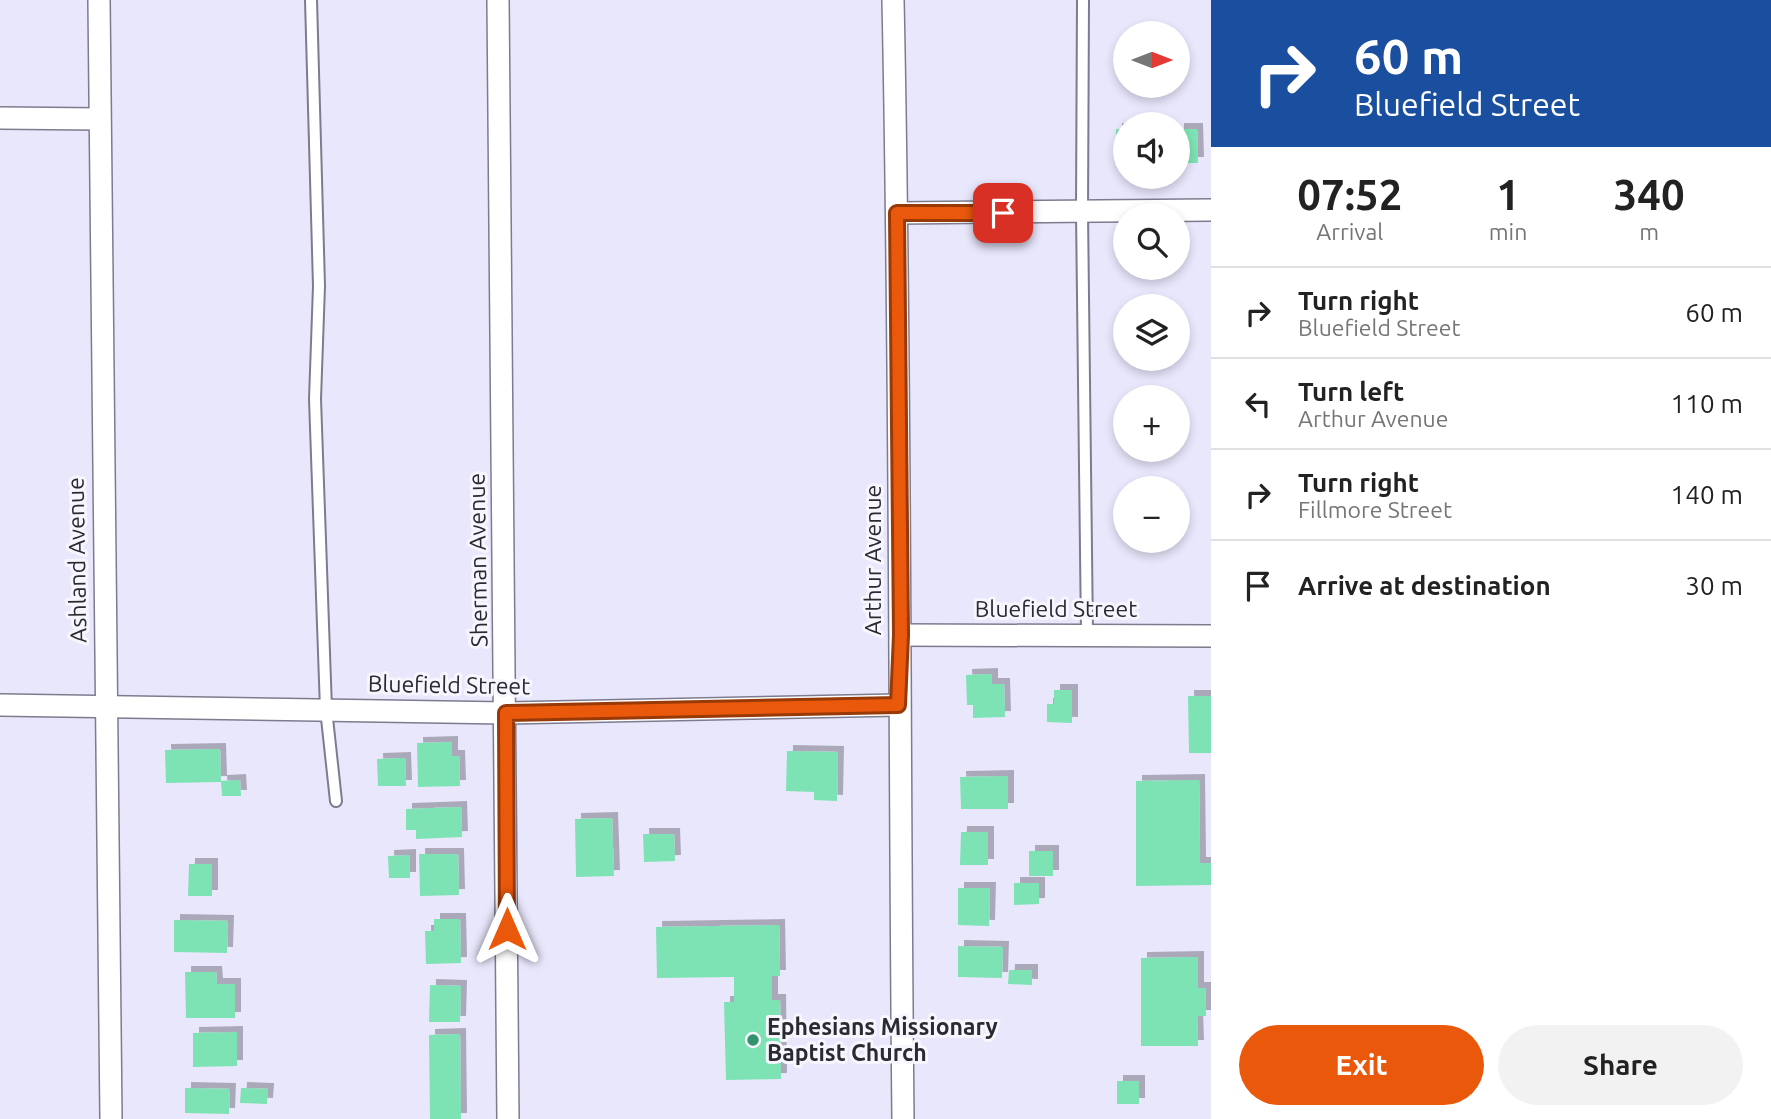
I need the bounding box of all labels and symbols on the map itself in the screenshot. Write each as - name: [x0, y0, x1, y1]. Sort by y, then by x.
- north arrow: [1113, 21, 1190, 98]
- pin: [973, 183, 1033, 243]
- street label: Sherman Avenue: [463, 473, 492, 647]
- street label: Ashland Avenue: [63, 477, 90, 643]
- street label: Arthur Avenue: [860, 485, 885, 635]
- street label: Bluefield Street: [975, 596, 1137, 621]
- street label: Bluefield Street: [368, 671, 530, 698]
- position arrow: [470, 892, 544, 966]
- place label: Ephesians Missionary Baptist Church: [767, 1014, 998, 1065]
- marker: Ephesians Missionary Baptist Church: [745, 1032, 761, 1048]

